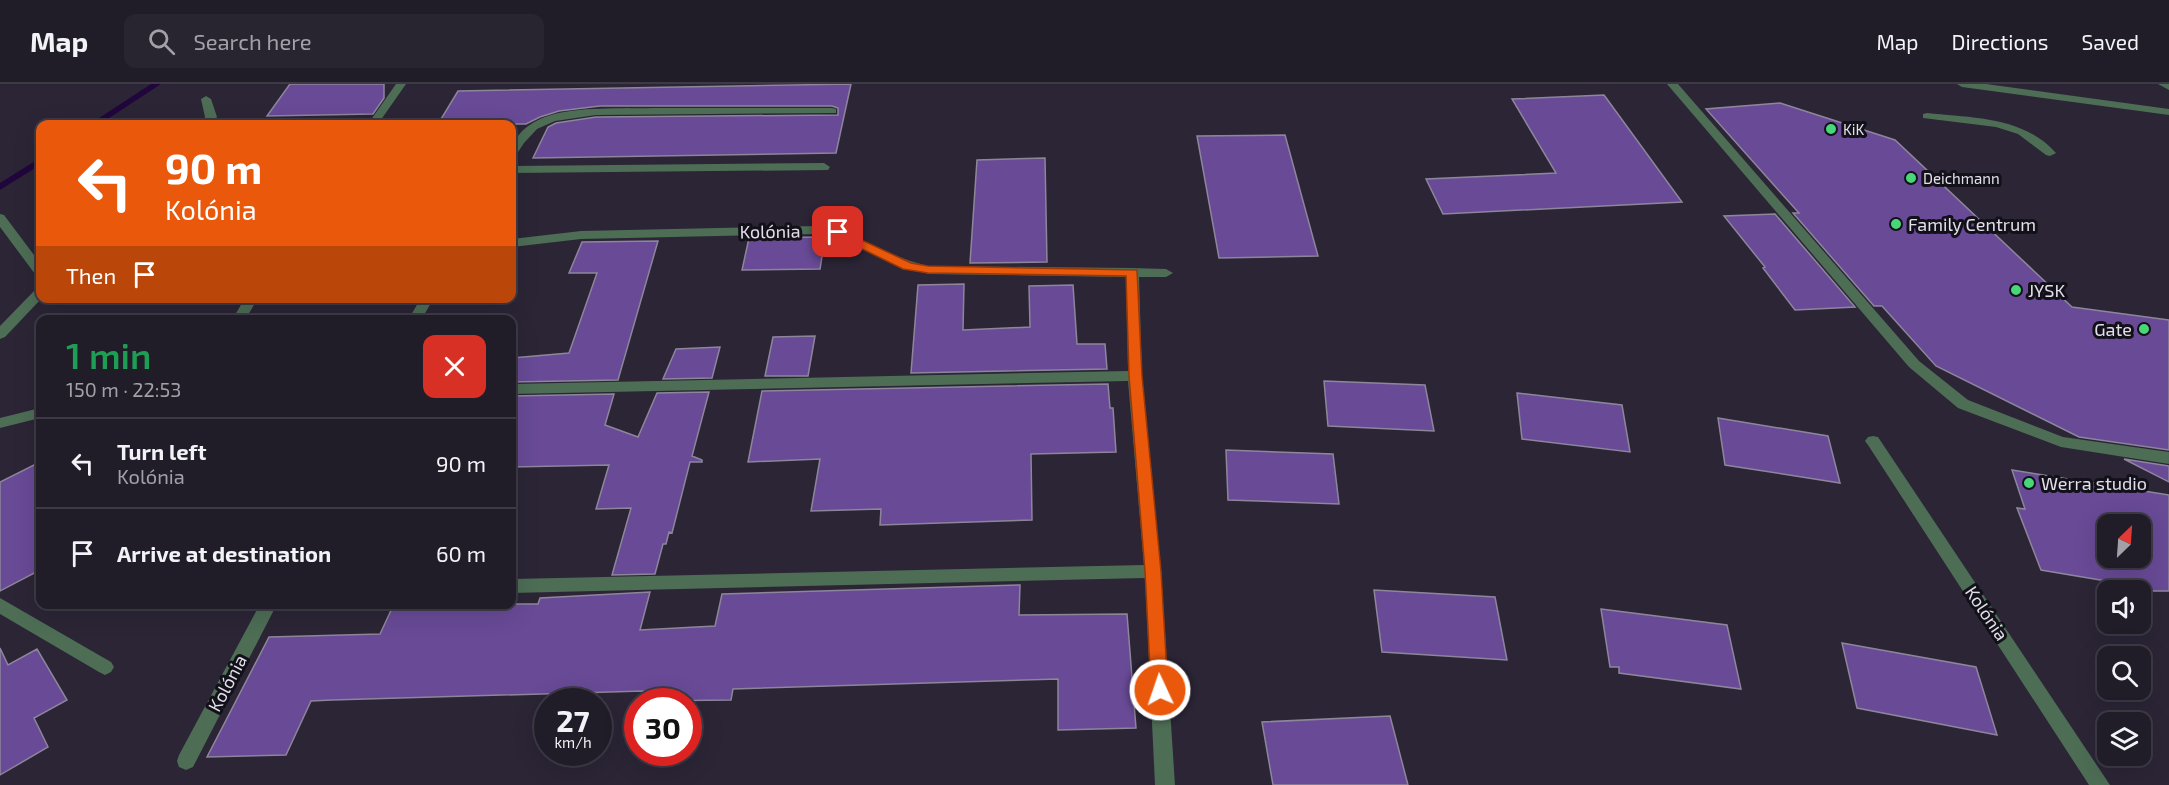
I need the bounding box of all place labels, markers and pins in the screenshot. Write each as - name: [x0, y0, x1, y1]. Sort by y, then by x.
- place label: KiK: [1843, 120, 1865, 138]
- marker: KiK: [1824, 122, 1838, 136]
- place label: Deichmann: [1923, 169, 2000, 187]
- marker: Deichmann: [1904, 171, 1918, 185]
- pin: [812, 206, 863, 257]
- place label: Family Centrum: [1908, 213, 2036, 235]
- marker: Family Centrum: [1889, 217, 1903, 231]
- place label: JYSK: [2028, 279, 2065, 301]
- marker: JYSK: [2009, 283, 2023, 297]
- place label: Gate: [2094, 318, 2132, 340]
- marker: Gate: [2137, 322, 2151, 336]
- place label: Werra studio: [2041, 472, 2147, 494]
- marker: Werra studio: [2022, 476, 2036, 490]

